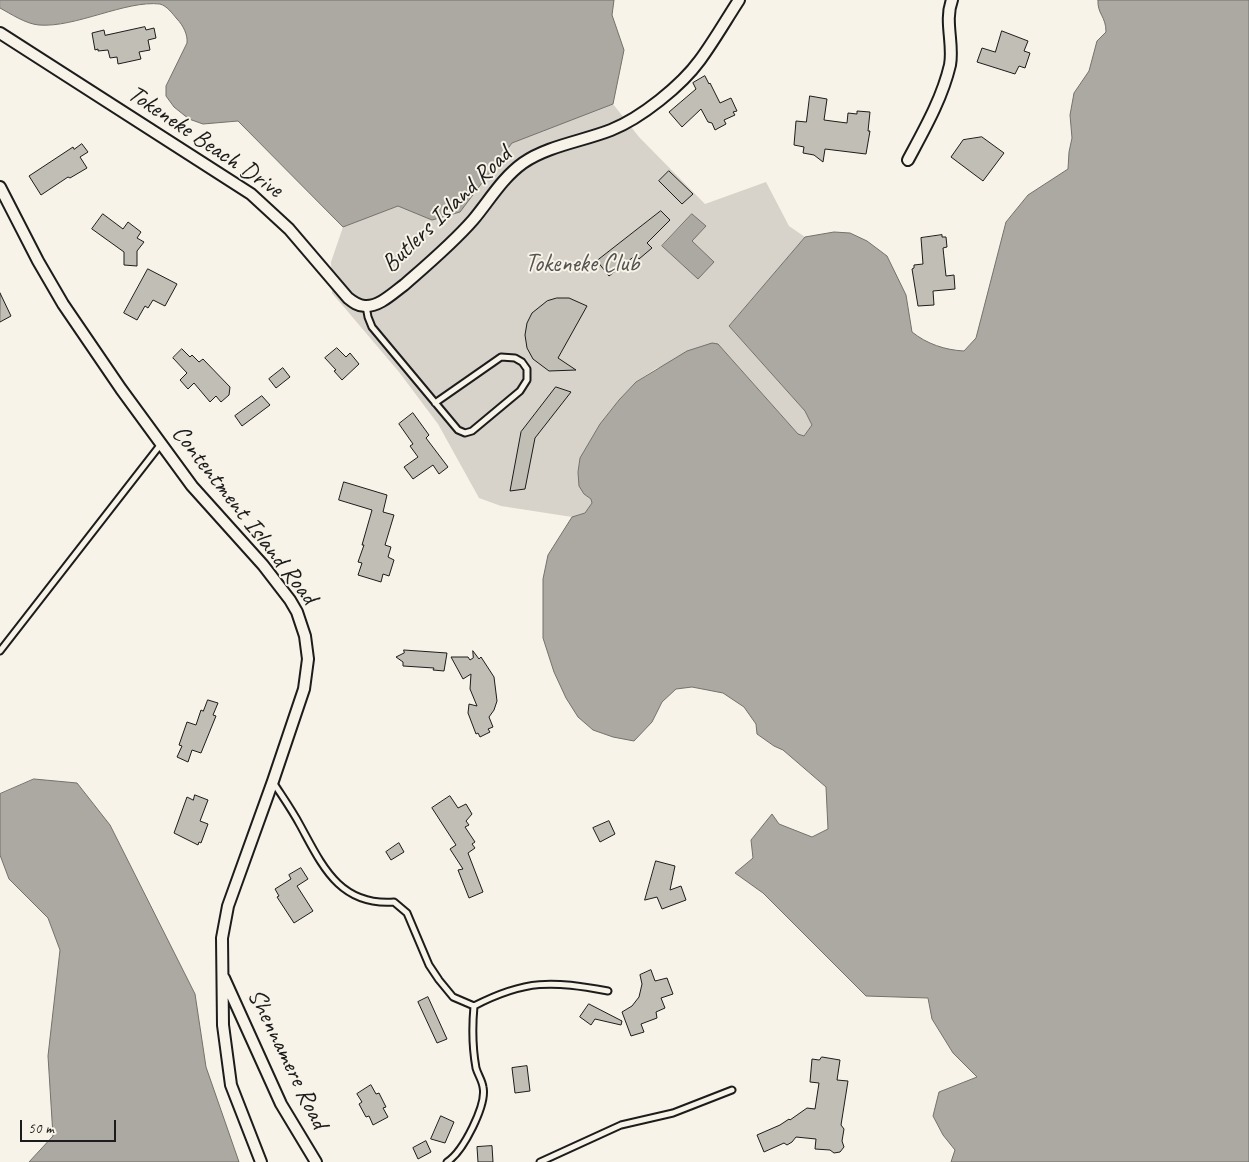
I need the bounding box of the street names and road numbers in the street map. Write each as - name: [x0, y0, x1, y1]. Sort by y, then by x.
- street label: Tokeneke Beach Drive: [122, 79, 288, 205]
- street label: Butlers Island Road: [376, 141, 518, 279]
- street label: Contentment Island Road: [165, 419, 323, 611]
- street label: Shennamere Road: [240, 984, 334, 1134]

